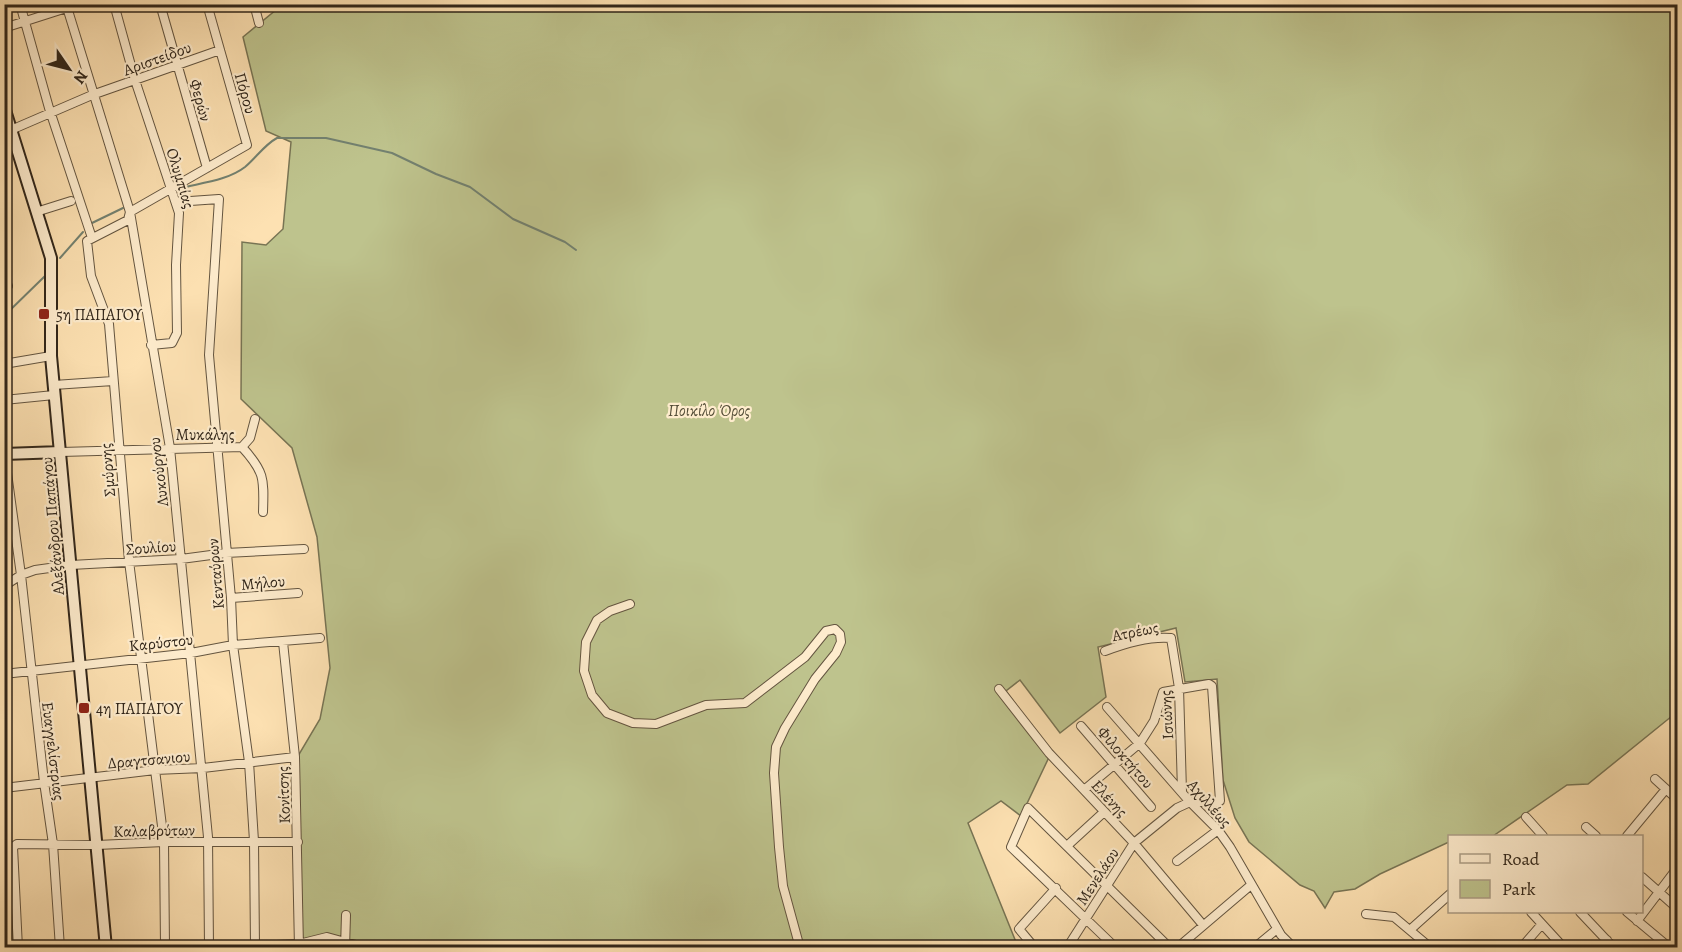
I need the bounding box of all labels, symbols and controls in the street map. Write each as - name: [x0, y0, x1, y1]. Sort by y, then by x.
- street label: Αριστείδου: [119, 36, 194, 82]
- north arrow: [39, 39, 99, 99]
- text: N: [68, 66, 93, 88]
- street label: Πόρου: [229, 70, 261, 117]
- street label: Φερών: [184, 77, 217, 124]
- street label: Ολυμπίας: [160, 145, 200, 211]
- place label: 5η ΠΑΠΑΓΟΥ: [56, 304, 144, 326]
- marker: 5η ΠΑΠΑΓΟΥ: [37, 307, 51, 321]
- park label: Ποικίλο Όρος: [668, 400, 750, 422]
- street label: Μυκάλης: [175, 424, 235, 446]
- street label: Λυκούργου: [144, 436, 174, 509]
- street label: Σμύρνης: [95, 442, 121, 498]
- street label: Αλεξάνδρου Παπάγου: [36, 456, 70, 597]
- street label: Σουλίου: [125, 535, 177, 561]
- street label: Κενταύρων: [202, 537, 230, 610]
- street label: Μήλου: [240, 570, 286, 596]
- street label: Ατρέως: [1109, 617, 1160, 647]
- street label: Καρύστου: [128, 629, 194, 657]
- street label: Ισιώνης: [1155, 690, 1179, 740]
- place label: 4η ΠΑΠΑΓΟΥ: [96, 698, 184, 720]
- street label: Ευαγγελίστριας: [36, 701, 70, 802]
- marker: 4η ΠΑΠΑΓΟΥ: [77, 701, 91, 715]
- street label: Φιλοκτήτου: [1092, 722, 1158, 793]
- street label: Δραγτσανιου: [107, 745, 191, 775]
- street label: Κονίτσης: [272, 766, 296, 824]
- street label: Αχιλλέως: [1181, 774, 1237, 833]
- street label: Ελένης: [1086, 775, 1132, 822]
- street label: Καλαβρύτων: [113, 819, 196, 843]
- legend: [1448, 835, 1643, 913]
- street label: Μενελάου: [1071, 844, 1125, 910]
- text: Road: [1502, 847, 1540, 871]
- text: Park: [1502, 877, 1536, 901]

